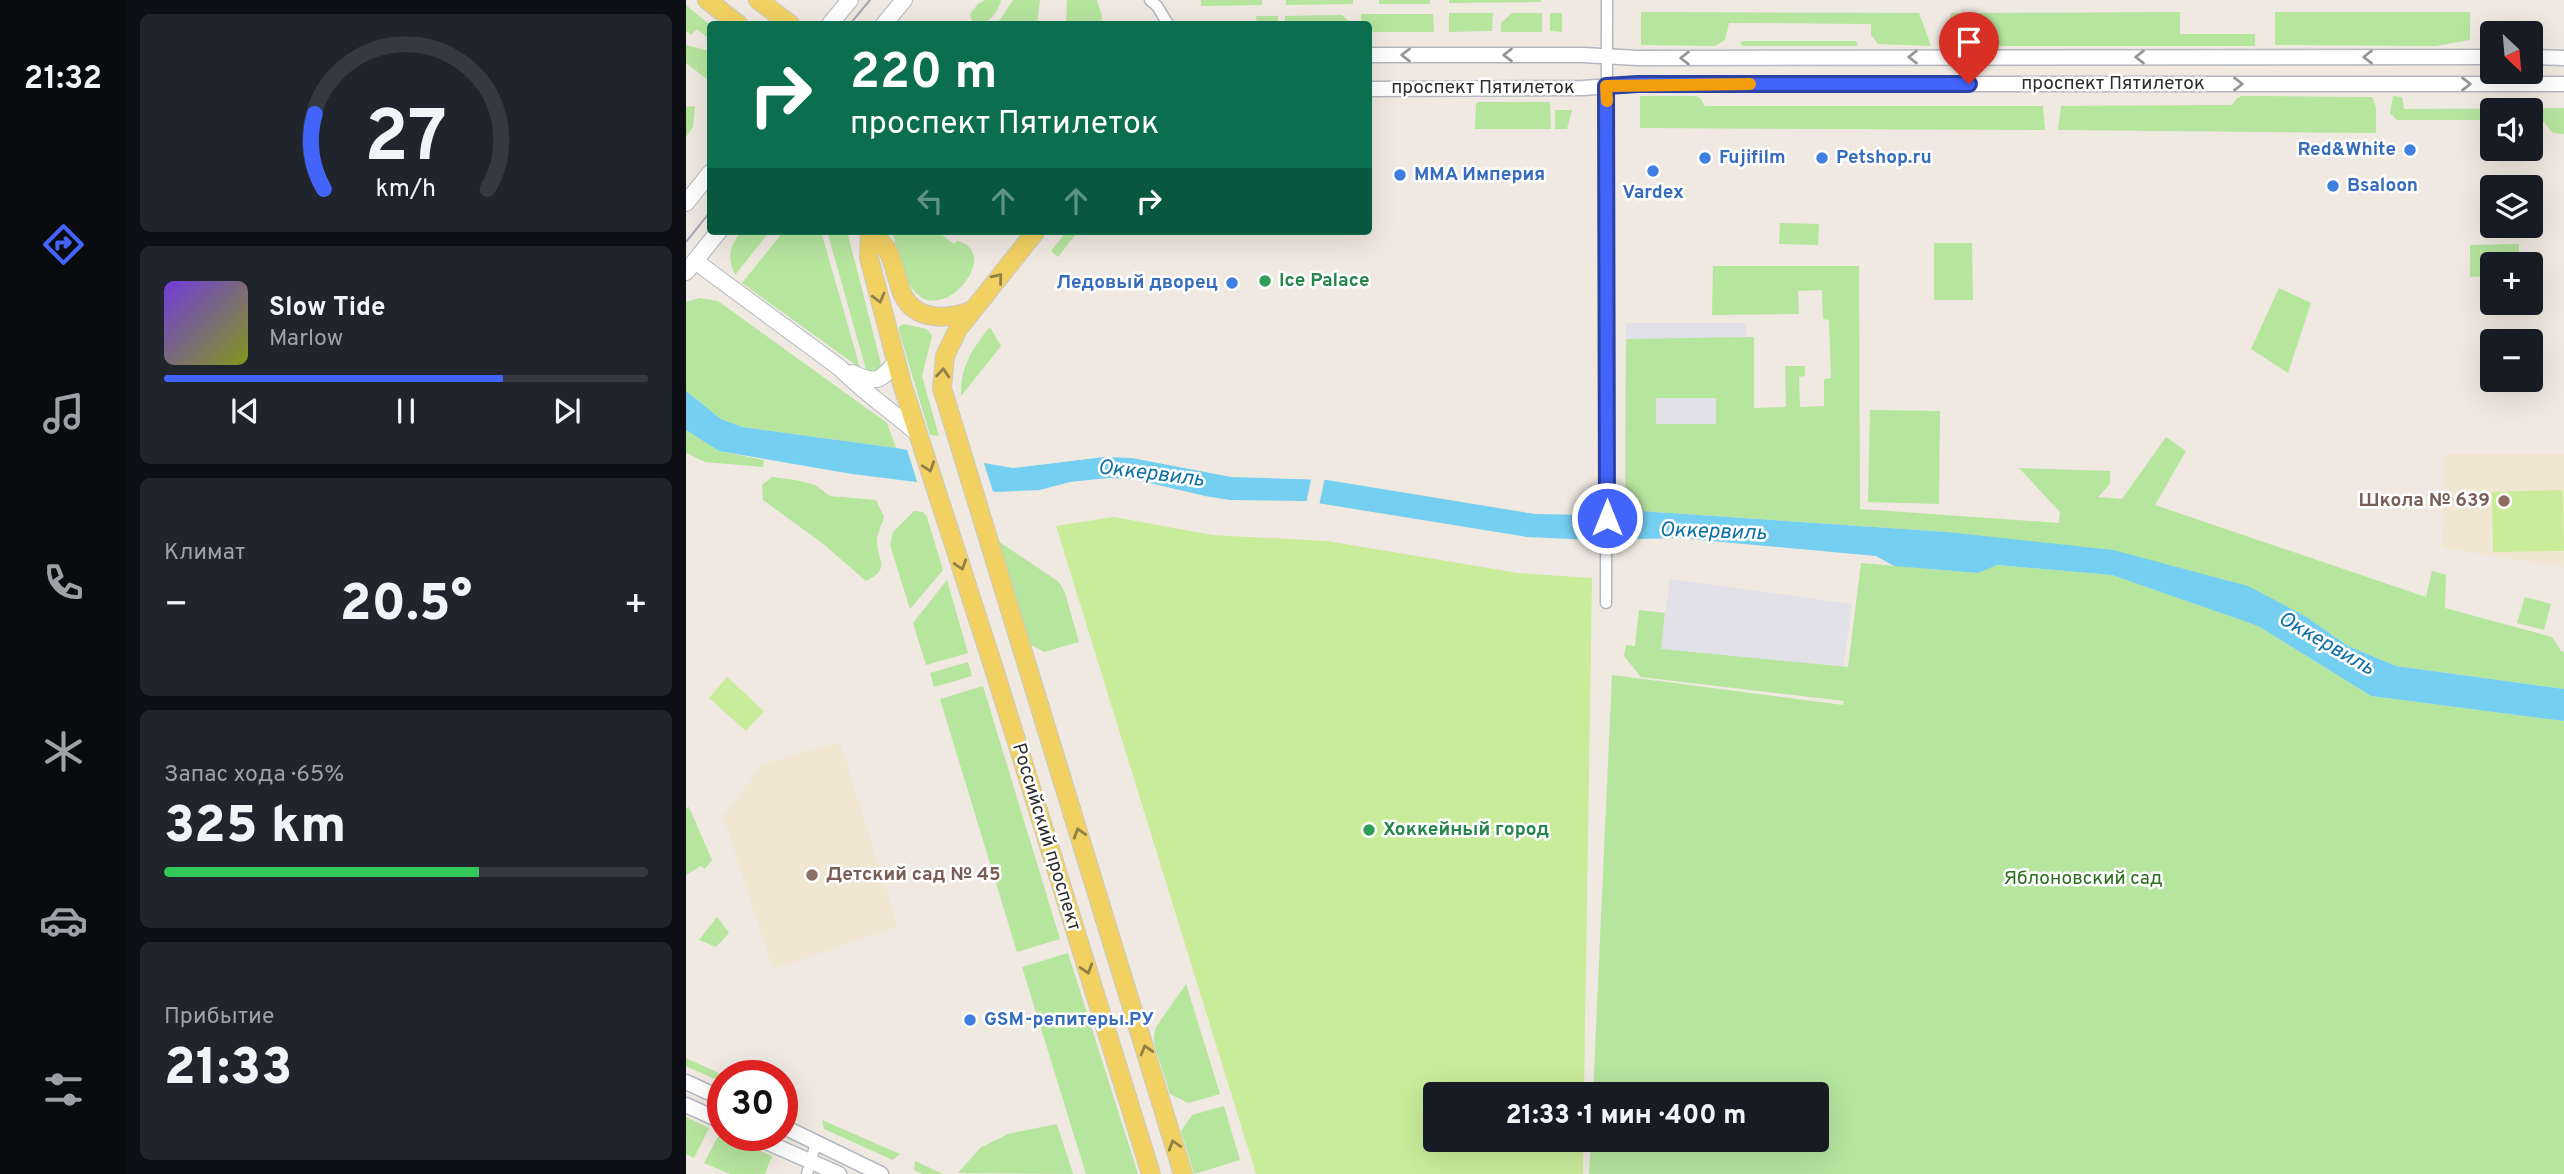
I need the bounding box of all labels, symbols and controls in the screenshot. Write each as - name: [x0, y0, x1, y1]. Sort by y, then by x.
- pin: [1939, 12.0, 1999, 84]
- north arrow: [2480, 21, 2543, 84]
- map controls: [2480, 21, 2543, 392]
- icon: arrive: [1950, 23, 1988, 61]
- text: 220 m: [850, 44, 997, 106]
- one-way arrow: [1400, 47, 1411, 63]
- one-way arrow: [1503, 47, 1513, 63]
- icon: right: [735, 49, 826, 140]
- one-way arrow: [1907, 49, 1917, 65]
- one-way arrow: [2134, 49, 2145, 65]
- one-way arrow: [2362, 49, 2372, 65]
- one-way arrow: [1679, 50, 1690, 66]
- text: 21:32: [24, 60, 102, 100]
- street label: проспект Пятилеток: [2021, 72, 2205, 96]
- street label: проспект Пятилеток: [1391, 76, 1575, 100]
- one-way arrow: [2233, 76, 2244, 92]
- one-way arrow: [2461, 76, 2471, 92]
- text: 27: [365, 95, 447, 187]
- button: sound: [2480, 98, 2543, 161]
- text: проспект Пятилеток: [850, 105, 1159, 145]
- place label: Red&White: [2297, 138, 2396, 162]
- marker: Red&White: [2402, 142, 2418, 158]
- place label: Fujifilm: [1719, 146, 1786, 170]
- place label: Petshop.ru: [1836, 146, 1932, 170]
- marker: Fujifilm: [1697, 150, 1713, 166]
- marker: Petshop.ru: [1814, 150, 1830, 166]
- place label: ММА Империя: [1414, 163, 1545, 187]
- marker: Vardex: [1645, 163, 1661, 179]
- marker: ММА Империя: [1392, 167, 1408, 183]
- text: km/h: [376, 174, 436, 206]
- place label: Bsaloon: [2347, 174, 2418, 198]
- button: layers: [2480, 175, 2543, 238]
- marker: Bsaloon: [2325, 178, 2341, 194]
- place label: Vardex: [1622, 181, 1684, 205]
- icon: left: [911, 182, 949, 220]
- icon: ahead: [984, 182, 1022, 220]
- icon: ahead: [1057, 182, 1095, 220]
- icon: right: [1130, 182, 1168, 220]
- icon: directions: [39, 220, 88, 269]
- button: +: [2480, 252, 2543, 315]
- place label: Ice Palace: [1279, 269, 1370, 293]
- place label: Ледовый дворец: [1056, 271, 1218, 295]
- marker: Ice Palace: [1257, 273, 1273, 289]
- one-way arrow: [989, 274, 1002, 286]
- marker: Ледовый дворец: [1224, 275, 1240, 291]
- text: Slow Tide: [269, 292, 386, 325]
- one-way arrow: [871, 292, 885, 304]
- text: Marlow: [269, 325, 343, 354]
- button: −: [2480, 329, 2543, 392]
- one-way arrow: [935, 368, 950, 379]
- icon: music: [39, 389, 88, 438]
- icon: previous: [226, 392, 264, 430]
- icon: pause: [387, 392, 425, 430]
- icon: next: [548, 392, 586, 430]
- water label: Оккервиль: [1096, 454, 1206, 494]
- one-way arrow: [921, 460, 935, 473]
- position arrow: [1570, 481, 1644, 555]
- place label: Школа № 639: [2358, 489, 2490, 513]
- marker: Школа № 639: [2496, 493, 2512, 509]
- water label: Оккервиль: [1659, 517, 1767, 547]
- text: Климат: [164, 539, 245, 568]
- icon: phone: [39, 558, 88, 607]
- one-way arrow: [953, 559, 968, 571]
- text: 20.5°: [340, 573, 472, 639]
- text: −: [164, 582, 189, 631]
- text: +: [623, 582, 648, 631]
- water label: Оккервиль: [2273, 606, 2379, 682]
- icon: climate: [39, 727, 88, 776]
- street label: Российский проспект: [1006, 740, 1086, 934]
- text: Запас хода · 65%: [164, 761, 344, 790]
- text: 325 km: [164, 795, 346, 861]
- place label: Хоккейный город: [1383, 818, 1549, 842]
- marker: Хоккейный город: [1361, 822, 1377, 838]
- one-way arrow: [1073, 827, 1087, 840]
- place label: Детский сад № 45: [826, 863, 1001, 887]
- marker: Детский сад № 45: [804, 867, 820, 883]
- park label: Яблоновский сад: [2003, 867, 2163, 891]
- icon: car: [39, 896, 88, 945]
- one-way arrow: [1079, 963, 1094, 975]
- text: Прибытие: [164, 1003, 274, 1032]
- place label: GSM-репитеры.РУ: [984, 1008, 1154, 1032]
- marker: GSM-репитеры.РУ: [962, 1012, 978, 1028]
- text: 21:33: [164, 1037, 292, 1103]
- one-way arrow: [1139, 1045, 1154, 1057]
- speed limit sign: 30: [707, 1060, 798, 1151]
- icon: filters: [39, 1065, 88, 1114]
- text: 21:33 · 1 мин · 400 m: [1506, 1100, 1746, 1133]
- one-way arrow: [1167, 1139, 1182, 1151]

